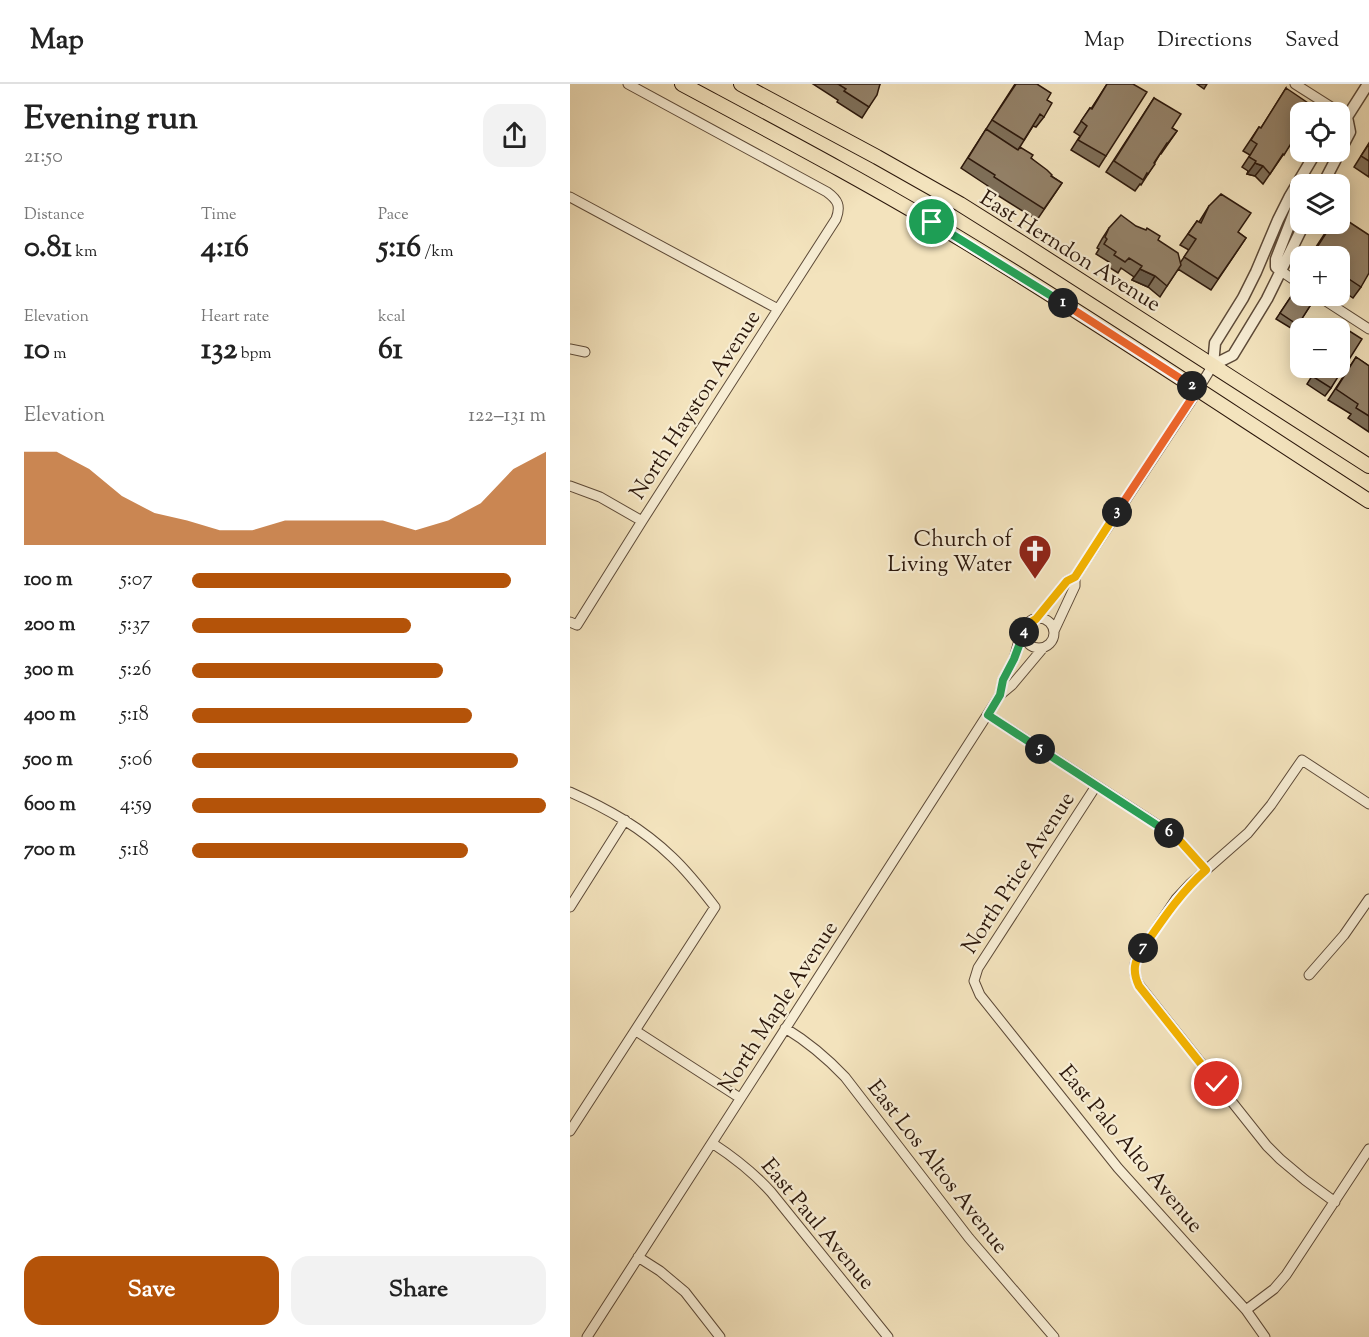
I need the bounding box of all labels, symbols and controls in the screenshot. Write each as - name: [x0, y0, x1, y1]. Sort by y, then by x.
- text: Map: [30, 21, 84, 61]
- text: Map: [1084, 26, 1124, 56]
- text: Directions: [1157, 26, 1252, 56]
- text: Saved: [1285, 26, 1339, 56]
- text: Evening run: [24, 96, 198, 144]
- map controls: [1290, 102, 1350, 378]
- button: locate: [1290, 102, 1350, 162]
- button: share: [483, 104, 546, 167]
- text: 21:50: [24, 143, 63, 172]
- button: layers: [1290, 174, 1350, 234]
- street label: East Herndon Avenue: [973, 184, 1166, 321]
- pin: [906, 196, 957, 247]
- text: Distance: [24, 204, 84, 227]
- text: Time: [201, 204, 237, 227]
- text: Pace: [378, 204, 409, 227]
- icon: arrive: [915, 205, 948, 238]
- text: 0.81: [24, 227, 72, 270]
- text: 4:16: [201, 227, 249, 270]
- text: 5:16: [378, 227, 421, 270]
- text: km: [72, 241, 97, 264]
- text: /km: [421, 241, 454, 264]
- button: +: [1290, 246, 1350, 306]
- pin: 1: [1048, 288, 1078, 318]
- text: 1: [1060, 291, 1066, 314]
- street label: North Hayston Avenue: [623, 305, 770, 507]
- text: Elevation: [24, 306, 89, 329]
- text: Heart rate: [201, 306, 269, 329]
- text: kcal: [378, 306, 406, 329]
- button: −: [1290, 318, 1350, 378]
- text: 10: [24, 329, 50, 372]
- text: 132: [201, 329, 237, 372]
- text: 61: [378, 329, 403, 372]
- text: m: [50, 343, 66, 366]
- text: bpm: [237, 343, 272, 366]
- pin: 2: [1177, 371, 1207, 401]
- text: 2: [1188, 374, 1196, 397]
- text: Elevation: [24, 402, 105, 431]
- text: 122–131 m: [468, 402, 546, 431]
- pin: 3: [1102, 497, 1132, 527]
- text: 3: [1114, 500, 1120, 523]
- place label: Church of Living Water: [888, 525, 1013, 582]
- church icon: Church of Living Water: [1017, 533, 1053, 580]
- text: 100 m: [24, 566, 73, 595]
- text: 5:07: [120, 566, 152, 595]
- text: 200 m: [24, 611, 75, 640]
- text: 5:37: [120, 611, 150, 640]
- pin: 4: [1009, 617, 1039, 647]
- text: 4: [1020, 620, 1028, 643]
- text: 300 m: [24, 656, 74, 685]
- text: 5:26: [120, 656, 151, 685]
- text: 400 m: [24, 701, 76, 730]
- text: 5:18: [120, 701, 149, 730]
- pin: 5: [1025, 734, 1055, 764]
- text: 5: [1037, 737, 1043, 760]
- text: 500 m: [24, 746, 73, 775]
- text: 5:06: [120, 746, 152, 775]
- street label: North Price Avenue: [955, 786, 1084, 961]
- text: 600 m: [24, 791, 76, 820]
- text: 4:59: [120, 791, 152, 820]
- pin: 6: [1154, 818, 1184, 848]
- text: 6: [1165, 821, 1173, 844]
- text: 700 m: [24, 836, 76, 865]
- text: 5:18: [120, 836, 149, 865]
- street label: North Maple Avenue: [712, 915, 847, 1100]
- pin: 7: [1128, 933, 1158, 963]
- text: 7: [1139, 936, 1147, 959]
- pin: [1191, 1058, 1242, 1109]
- street label: East Palo Alto Avenue: [1050, 1059, 1210, 1241]
- icon: check: [1200, 1067, 1233, 1100]
- street label: East Los Altos Avenue: [858, 1074, 1015, 1262]
- street label: East Paul Avenue: [752, 1152, 881, 1298]
- button: Save: [24, 1256, 279, 1325]
- button: Share: [291, 1256, 546, 1325]

